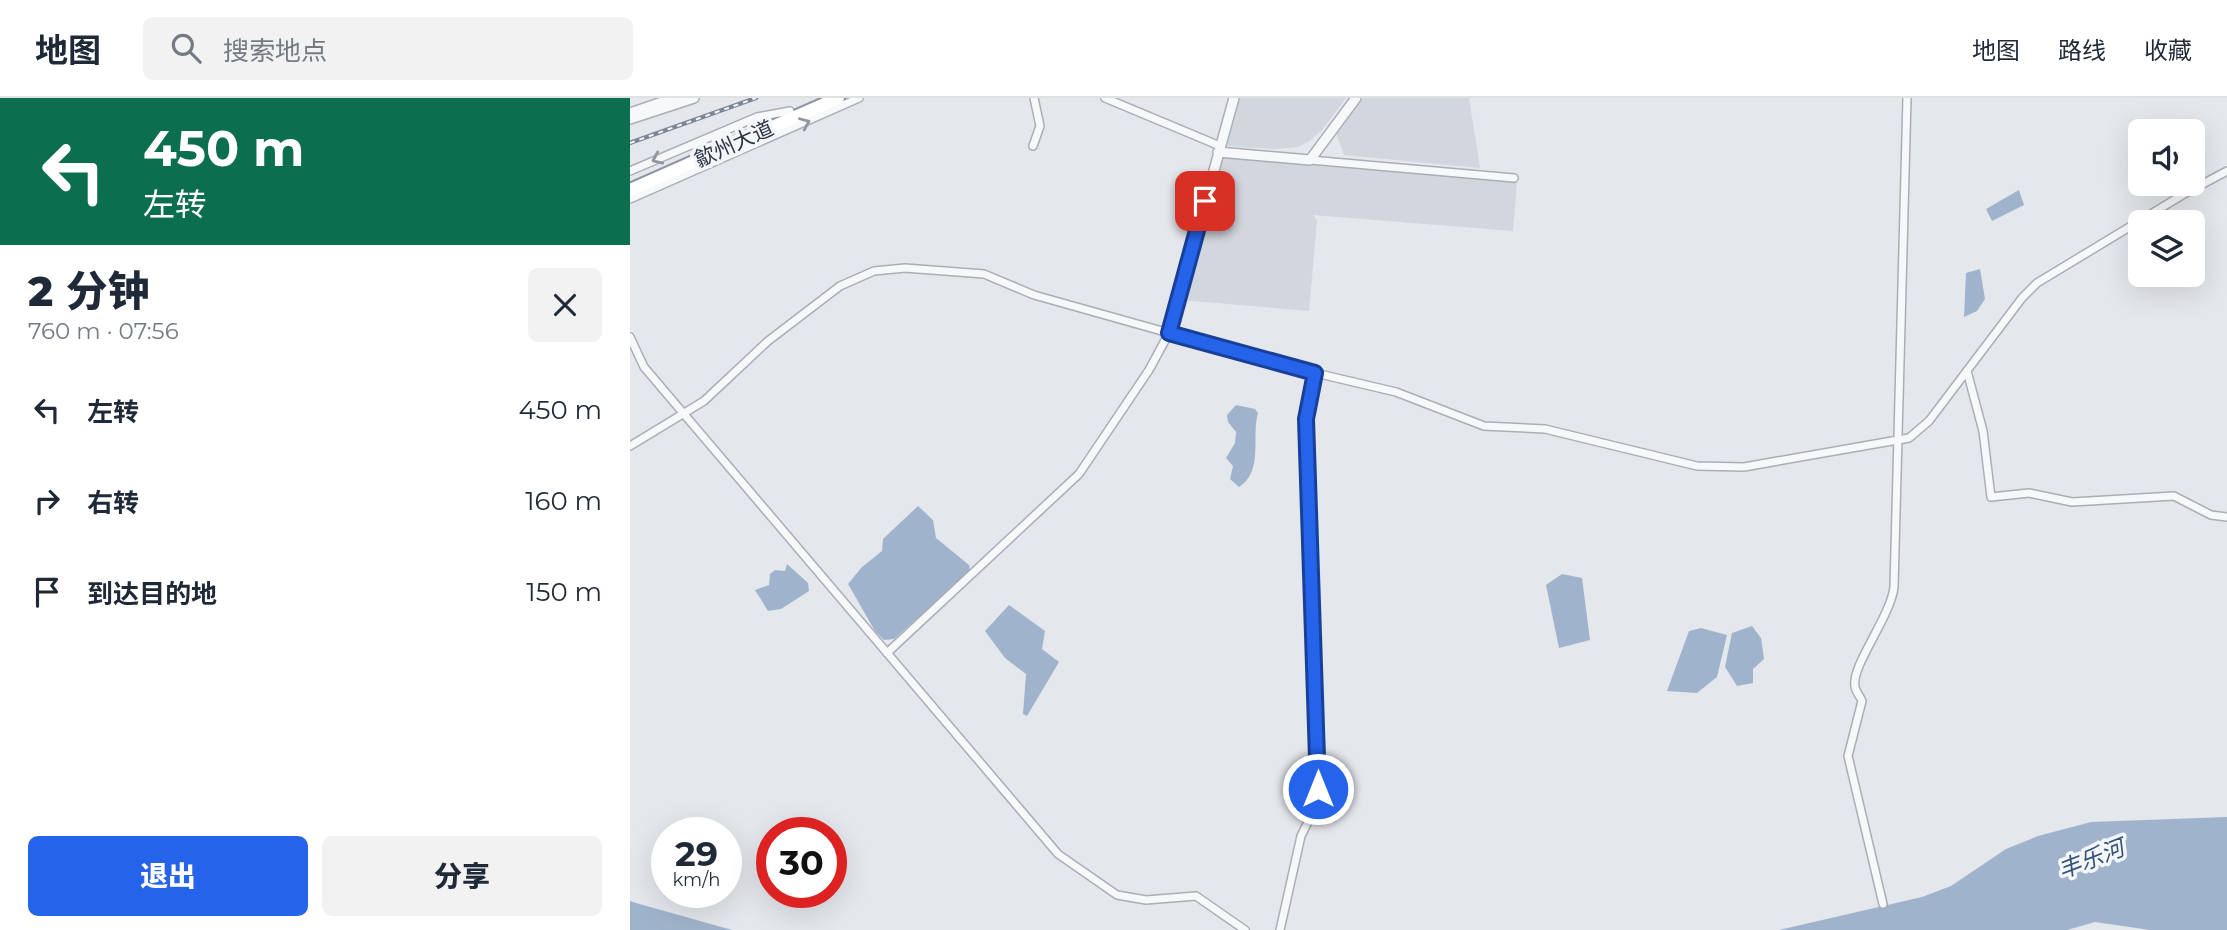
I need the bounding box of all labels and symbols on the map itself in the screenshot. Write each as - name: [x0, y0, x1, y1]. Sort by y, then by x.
- street label: 歙州大道: [690, 115, 777, 172]
- one-way arrow: [798, 117, 810, 131]
- one-way arrow: [652, 151, 664, 165]
- pin: [1175, 171, 1235, 231]
- position arrow: [1281, 752, 1355, 826]
- speed limit sign: 30: [756, 817, 847, 908]
- water label: 丰乐河: [2054, 832, 2132, 884]

